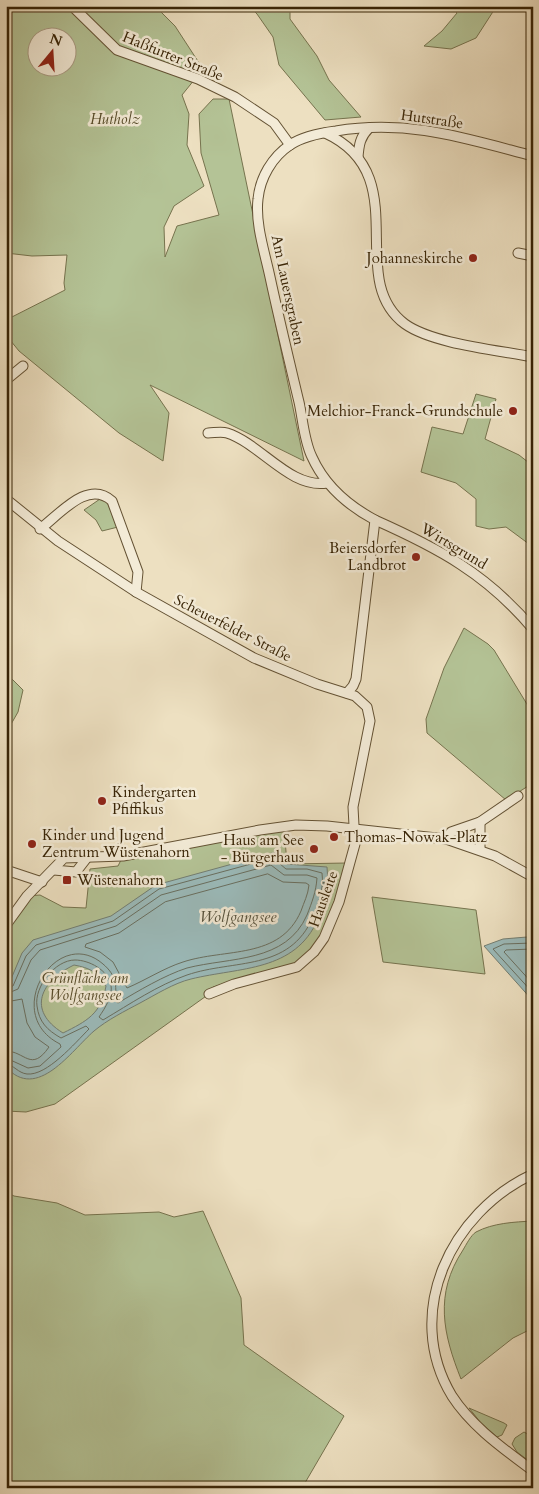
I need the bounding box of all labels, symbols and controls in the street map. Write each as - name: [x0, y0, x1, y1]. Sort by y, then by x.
- street label: Haßfurter Straße: [120, 27, 227, 85]
- north arrow: [28, 28, 78, 78]
- text: N: [47, 29, 65, 51]
- street label: Hutstraße: [399, 105, 465, 133]
- park label: Hutholz: [90, 109, 141, 129]
- street label: Am Lauersgraben: [267, 233, 310, 347]
- place label: Johanneskirche: [365, 248, 463, 268]
- marker: Johanneskirche: [467, 252, 479, 264]
- place label: Melchior-Franck-Grundschule: [307, 401, 503, 421]
- marker: Melchior-Franck-Grundschule: [507, 405, 519, 417]
- street label: Wirtsgrund: [416, 518, 491, 574]
- place label: Beiersdorfer Landbrot: [329, 538, 407, 575]
- marker: Beiersdorfer Landbrot: [410, 551, 422, 563]
- street label: Scheuerfelder Straße: [171, 590, 295, 666]
- place label: Kindergarten Pfiffikus: [112, 782, 197, 819]
- marker: Kindergarten Pfiffikus: [96, 795, 108, 807]
- place label: Kinder und Jugend Zentrum Wüstenahorn: [42, 825, 190, 862]
- place label: Thomas-Nowak-Platz: [344, 827, 487, 847]
- place label: Haus am See - Bürgerhaus: [221, 830, 304, 867]
- marker: Thomas-Nowak-Platz: [328, 831, 340, 843]
- marker: Kinder und Jugend Zentrum Wüstenahorn: [26, 838, 38, 850]
- marker: Haus am See - Bürgerhaus: [308, 843, 320, 855]
- street label: Hausleite: [304, 868, 342, 930]
- place label: Wüstenahorn: [76, 870, 164, 890]
- marker: Wüstenahorn: [61, 874, 73, 886]
- water label: Wolfgangsee: [200, 906, 277, 928]
- park label: Grünfläche am Wolfgangsee: [42, 968, 129, 1005]

